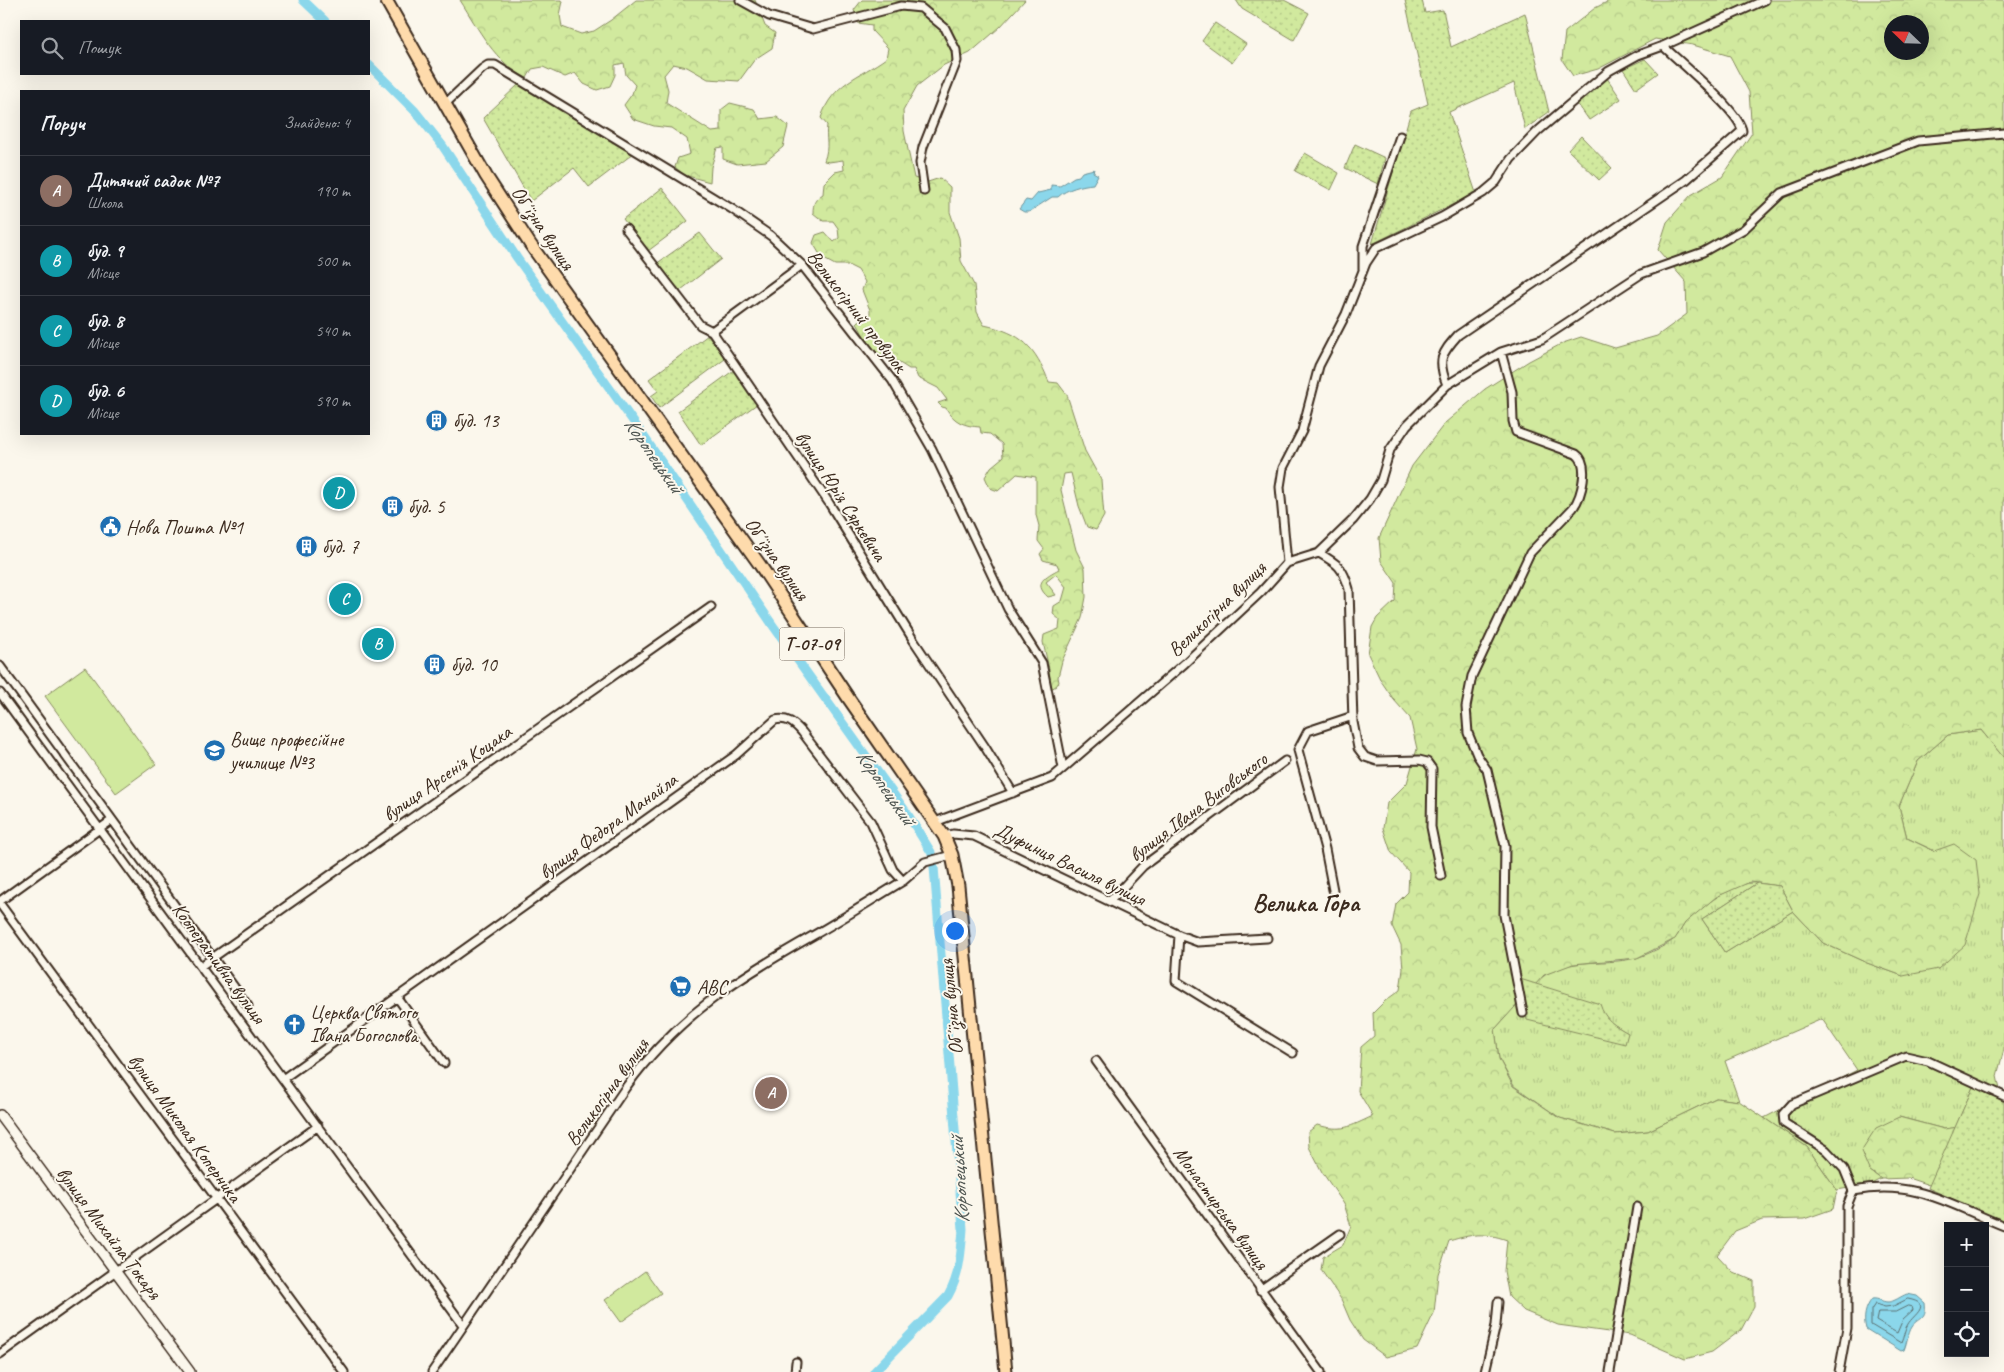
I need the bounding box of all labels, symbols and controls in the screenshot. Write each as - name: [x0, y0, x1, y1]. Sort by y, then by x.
- north arrow: [1884, 15, 1929, 60]
- search box: [20, 20, 370, 75]
- icon: search: [38, 34, 66, 62]
- text: Пошук: [78, 36, 120, 60]
- text: Поруч: [40, 110, 85, 136]
- text: Знайдено: 4: [284, 113, 350, 133]
- text: Дитячий садок №7: [87, 169, 219, 193]
- text: A: [52, 181, 60, 201]
- text: 190 m: [316, 181, 350, 201]
- street label: Обʼїзна вулиця: [505, 181, 581, 276]
- text: Школа: [87, 193, 122, 213]
- text: буд. 9: [87, 239, 123, 263]
- street label: Великогірний провулок: [801, 245, 914, 379]
- text: B: [52, 251, 60, 271]
- text: 500 m: [316, 251, 350, 271]
- text: Місце: [87, 263, 119, 283]
- text: буд. 8: [87, 309, 124, 333]
- text: C: [52, 321, 60, 341]
- text: 540 m: [316, 321, 350, 341]
- text: Місце: [87, 333, 119, 353]
- text: буд. 6: [87, 379, 124, 403]
- text: D: [51, 391, 61, 411]
- text: 590 m: [316, 391, 350, 411]
- text: Місце: [87, 403, 119, 423]
- building icon: буд. 13: [425, 408, 449, 432]
- place label: буд. 13: [453, 408, 501, 433]
- water label: Коропецький: [619, 412, 692, 501]
- street label: вулиця Юрія Сяркевича: [790, 426, 893, 567]
- pin: D: [323, 474, 355, 512]
- building icon: буд. 5: [380, 494, 404, 518]
- place label: буд. 5: [408, 494, 446, 519]
- street label: Обʼїзна вулиця: [738, 513, 815, 607]
- public building icon: Нова Пошта №1: [98, 515, 122, 539]
- place label: Нова Пошта №1: [126, 515, 244, 540]
- building icon: буд. 7: [294, 534, 318, 558]
- place label: буд. 7: [322, 534, 360, 559]
- street label: Великогірна вулиця: [1163, 555, 1272, 662]
- pin: C: [329, 580, 361, 618]
- pin: B: [362, 625, 394, 663]
- road number: Т-07-09: [780, 628, 844, 661]
- building icon: буд. 10: [423, 652, 447, 676]
- place label: буд. 10: [451, 652, 499, 677]
- street label: вулиця Арсенія Коцака: [378, 718, 517, 827]
- place label: Вище професійне училище №3: [229, 727, 345, 775]
- school or university icon: Вище професійне училище №3: [202, 739, 226, 763]
- water label: Коропецький: [851, 744, 924, 833]
- street label: вулиця Івана Виговського: [1124, 746, 1273, 867]
- street label: вулиця Федора Манайла: [534, 767, 683, 885]
- street label: Дуфинця Василя вулиця: [990, 817, 1152, 912]
- district label: Велика Гора: [1252, 887, 1362, 919]
- street label: Кооперативна вулиця: [167, 898, 273, 1030]
- your location: [942, 918, 968, 944]
- street label: Обʼїзна вулиця: [933, 957, 969, 1056]
- supermarket icon: АВС: [669, 975, 693, 999]
- place label: АВС: [697, 975, 729, 1000]
- place label: Церква Святого Івана Богослова: [310, 1000, 419, 1048]
- church icon: Церква Святого Івана Богослова: [282, 1012, 306, 1036]
- street label: Великогірна вулиця: [560, 1033, 655, 1151]
- street label: вулиця Миколая Коперника: [123, 1049, 249, 1209]
- pin: A: [755, 1074, 787, 1112]
- water label: Коропецький: [943, 1132, 975, 1224]
- street label: Монастирська вулиця: [1168, 1141, 1275, 1275]
- street label: вулиця Михайла Токаря: [51, 1162, 168, 1305]
- map controls: [1944, 1222, 1989, 1357]
- button: +: [1944, 1222, 1989, 1267]
- button: −: [1944, 1267, 1989, 1312]
- button: locate: [1944, 1312, 1989, 1357]

